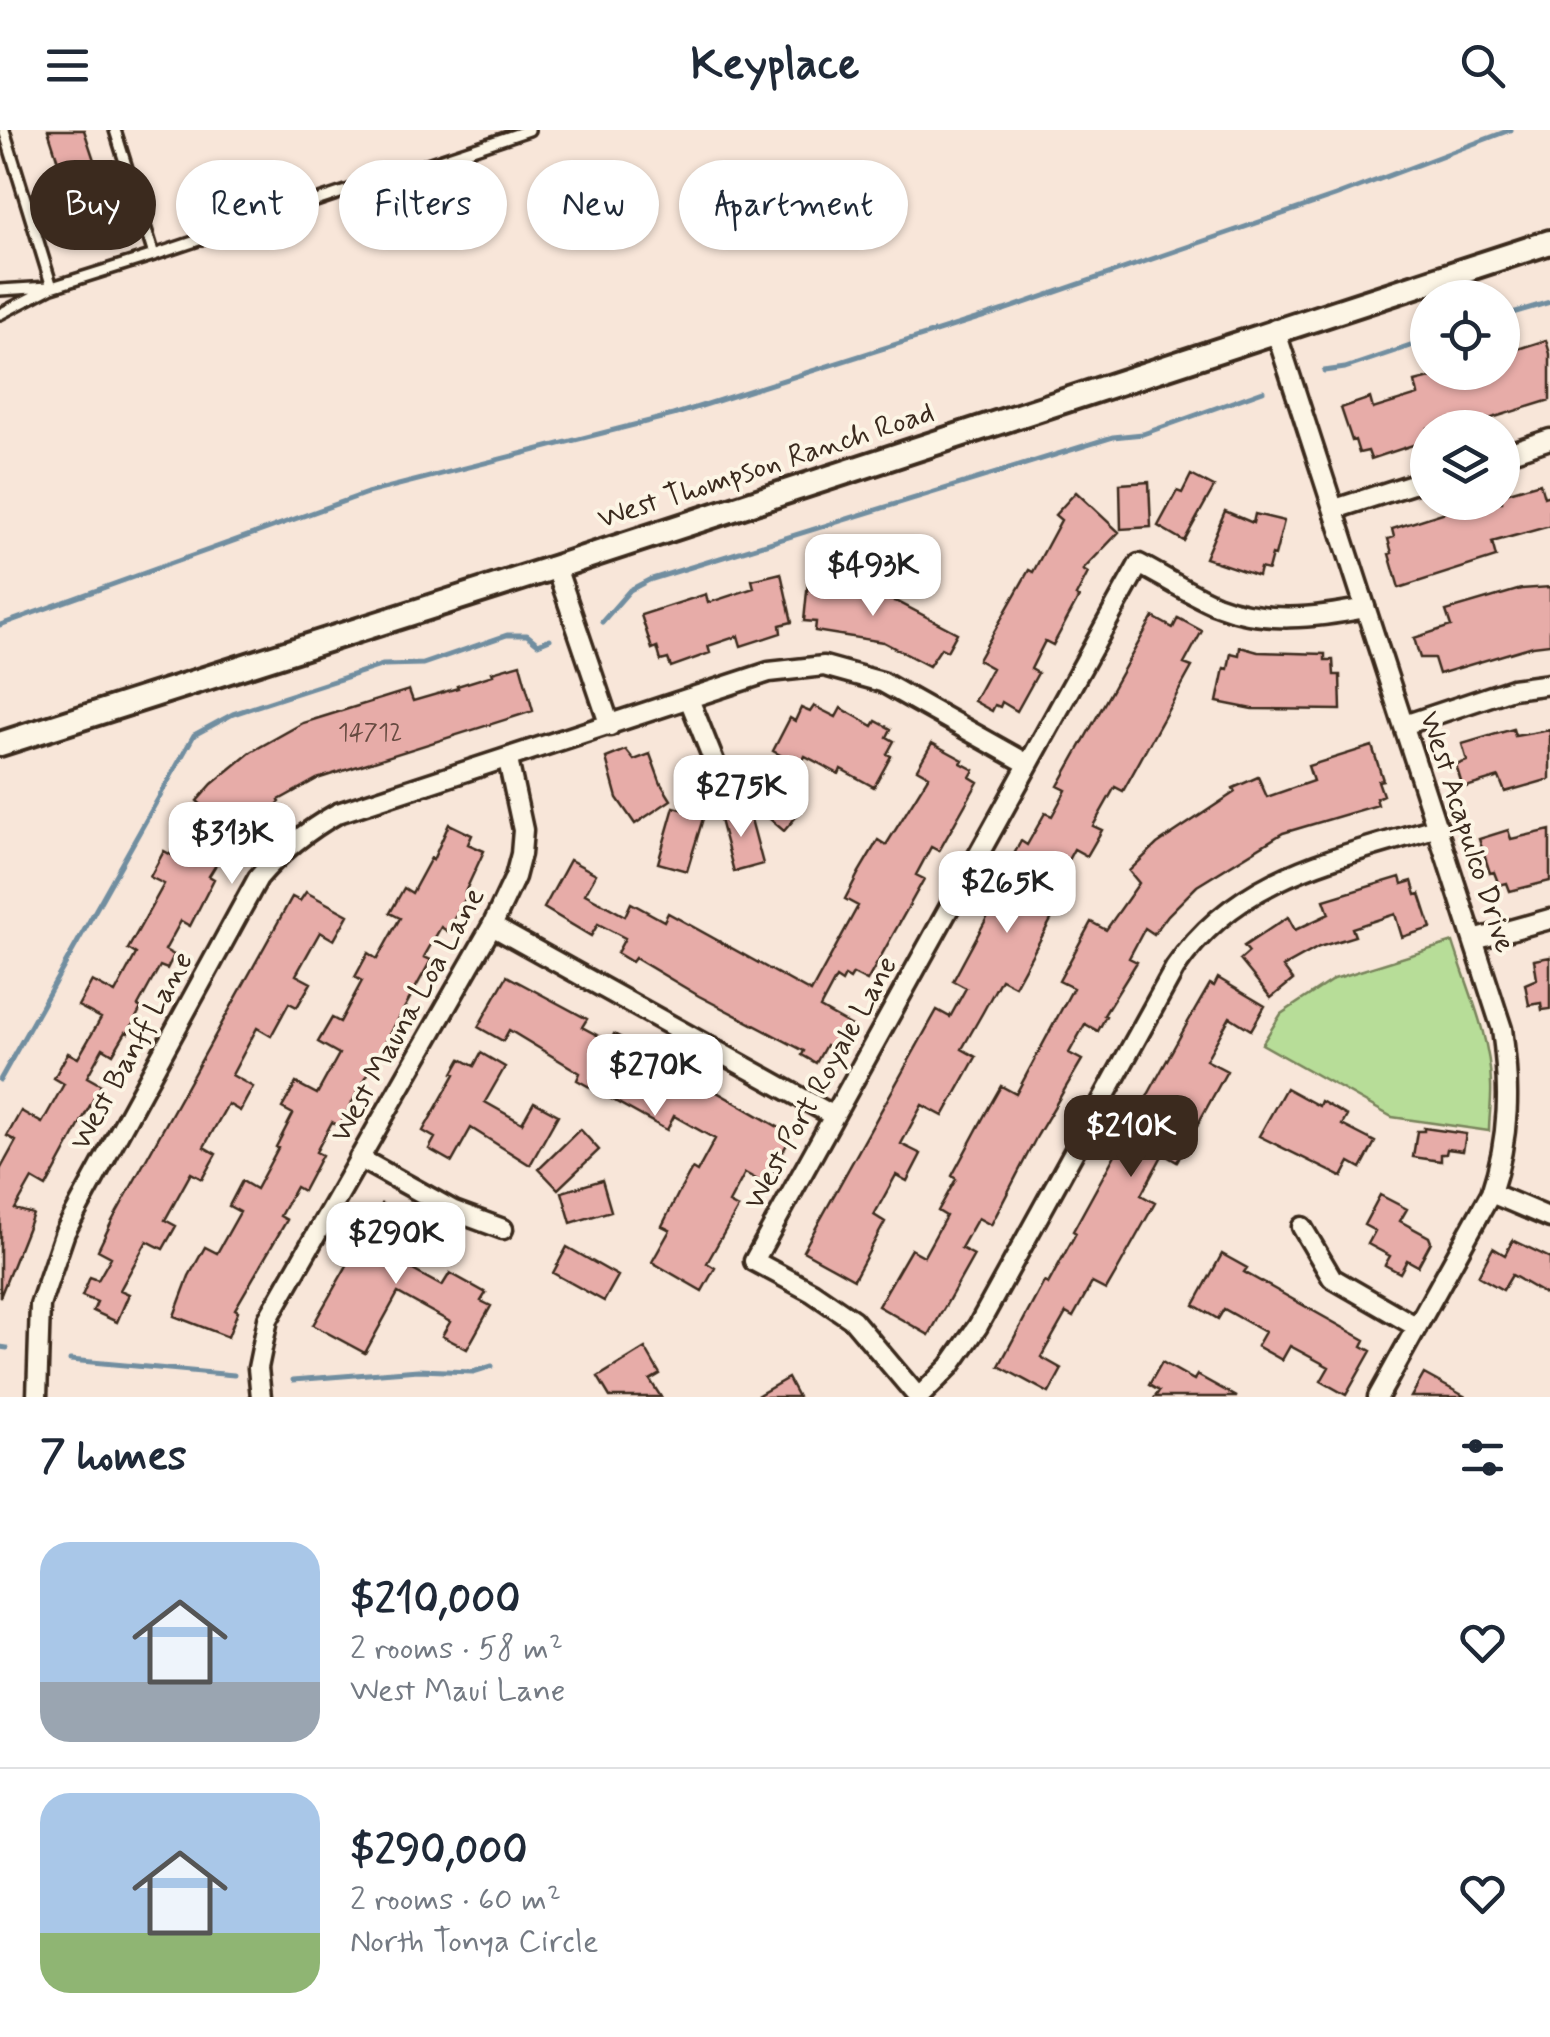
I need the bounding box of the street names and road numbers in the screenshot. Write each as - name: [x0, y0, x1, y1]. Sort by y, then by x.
- street label: West Thompson Ranch Road: [593, 393, 939, 539]
- street label: West Acapulco Drive: [1410, 706, 1524, 958]
- street label: West Mauna Loa Lane: [322, 881, 494, 1149]
- street label: West Banff Lane: [61, 945, 203, 1157]
- street label: West Port Royale Lane: [735, 949, 907, 1217]

